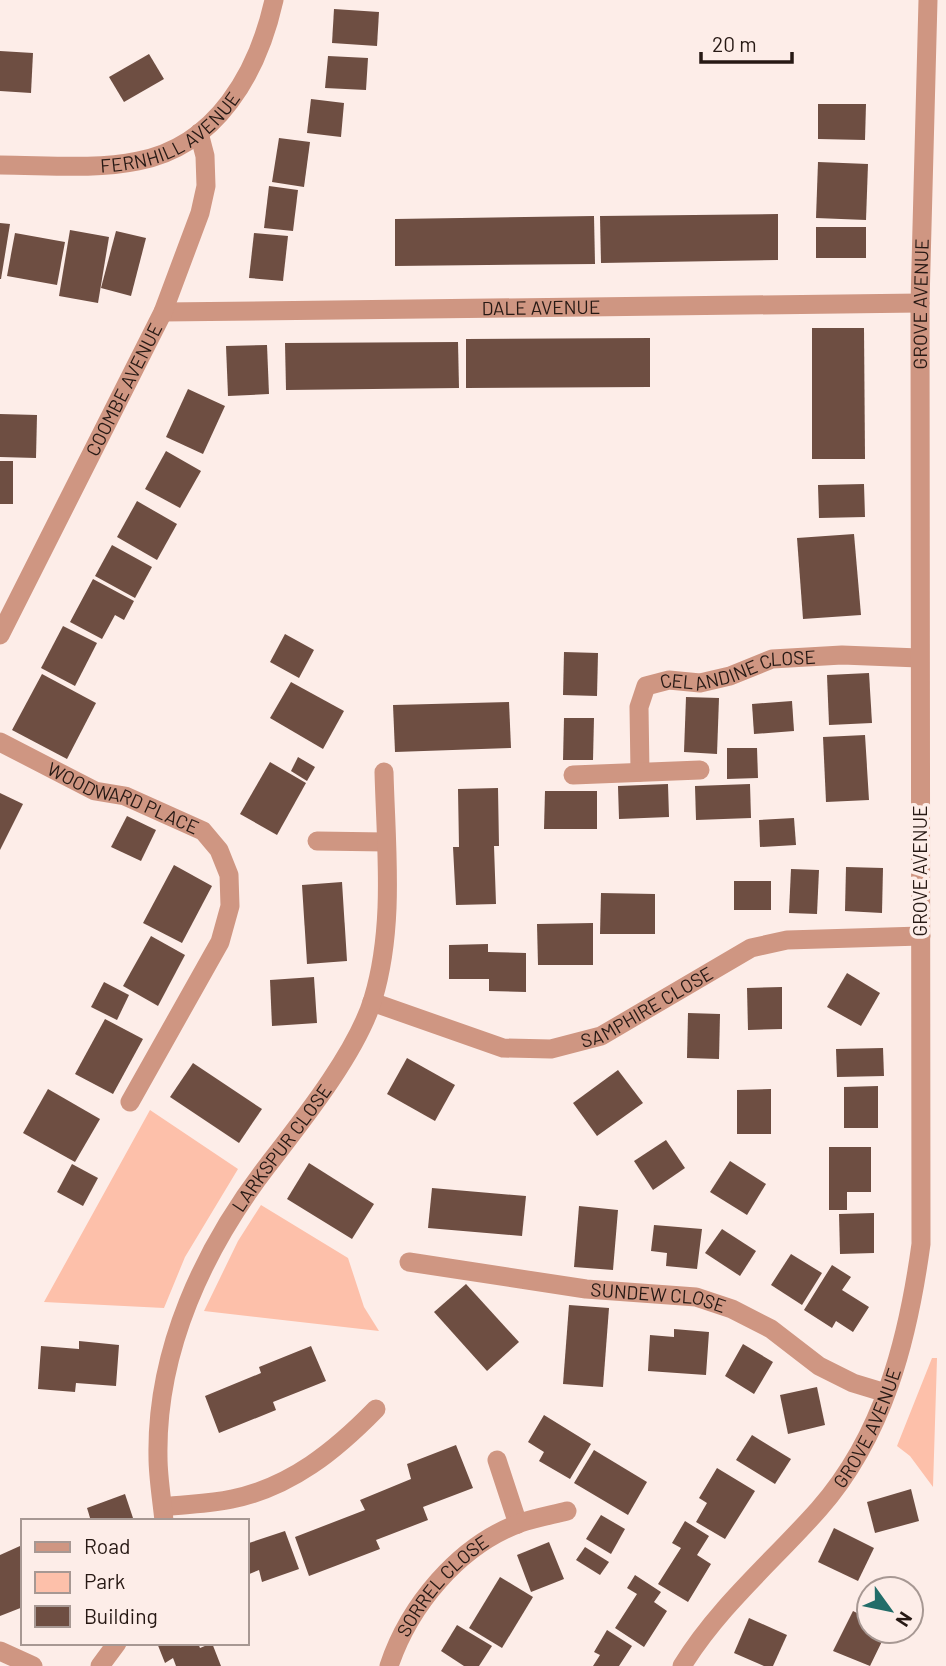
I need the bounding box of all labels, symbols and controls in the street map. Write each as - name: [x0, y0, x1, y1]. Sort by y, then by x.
- scale bar: [701, 21, 792, 65]
- text: 20 m: [712, 31, 757, 56]
- street label: FERNHILL AVENUE: [99, 87, 244, 177]
- street label: GROVE AVENUE: [908, 238, 933, 369]
- street label: DALE AVENUE: [481, 295, 600, 319]
- street label: COOMBE AVENUE: [80, 319, 167, 460]
- street label: CELANDINE CLOSE: [657, 645, 816, 695]
- street label: WOODWARD PLACE: [44, 757, 203, 839]
- street label: GROVE AVENUE: [908, 806, 931, 936]
- street label: SAMPHIRE CLOSE: [578, 961, 717, 1052]
- street label: LARKSPUR CLOSE: [226, 1079, 336, 1216]
- street label: SUNDEW CLOSE: [590, 1277, 729, 1317]
- street label: GROVE AVENUE: [828, 1365, 905, 1492]
- legend: [21, 1519, 248, 1645]
- street label: SORREL CLOSE: [391, 1530, 493, 1640]
- text: Road: [84, 1533, 130, 1558]
- text: Park: [84, 1568, 125, 1593]
- north arrow: [855, 1575, 925, 1645]
- text: Building: [84, 1603, 158, 1628]
- text: N: [892, 1608, 918, 1631]

